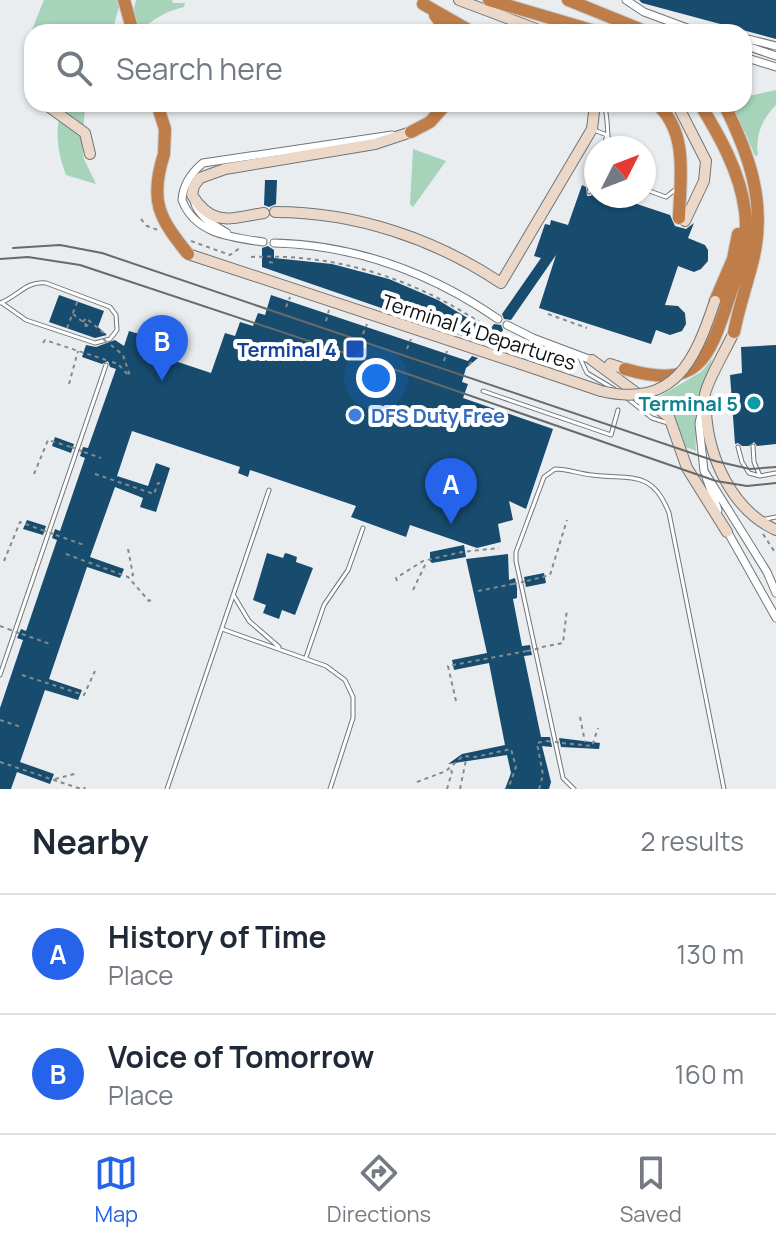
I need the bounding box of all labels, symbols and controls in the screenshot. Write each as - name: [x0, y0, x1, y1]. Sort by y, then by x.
- search box: [24, 24, 752, 112]
- icon: search: [52, 46, 96, 90]
- text: Search here: [116, 48, 283, 89]
- north arrow: [584, 136, 656, 208]
- street label: Terminal 4 Departures: [379, 288, 579, 376]
- pin: B: [136, 315, 188, 381]
- place label: Terminal 4: [237, 336, 337, 363]
- marker: Terminal 4: [344, 338, 366, 360]
- your location: [356, 358, 396, 398]
- place label: Terminal 5: [639, 390, 738, 417]
- marker: Terminal 5: [745, 394, 763, 412]
- place label: DFS Duty Free: [371, 402, 505, 429]
- marker: DFS Duty Free: [346, 406, 364, 424]
- pin: A: [425, 458, 477, 524]
- text: Nearby: [32, 818, 148, 864]
- text: 2 results: [640, 823, 744, 859]
- text: History of Time: [108, 916, 327, 957]
- text: A: [49, 936, 67, 972]
- text: 130 m: [676, 936, 744, 972]
- text: Place: [108, 957, 173, 993]
- text: Voice of Tomorrow: [108, 1036, 374, 1077]
- text: B: [50, 1056, 66, 1092]
- text: 160 m: [675, 1056, 744, 1092]
- text: Place: [108, 1077, 173, 1113]
- tab: Map: [94, 1151, 138, 1229]
- tab: Directions: [327, 1151, 431, 1229]
- tab: Saved: [620, 1151, 682, 1229]

